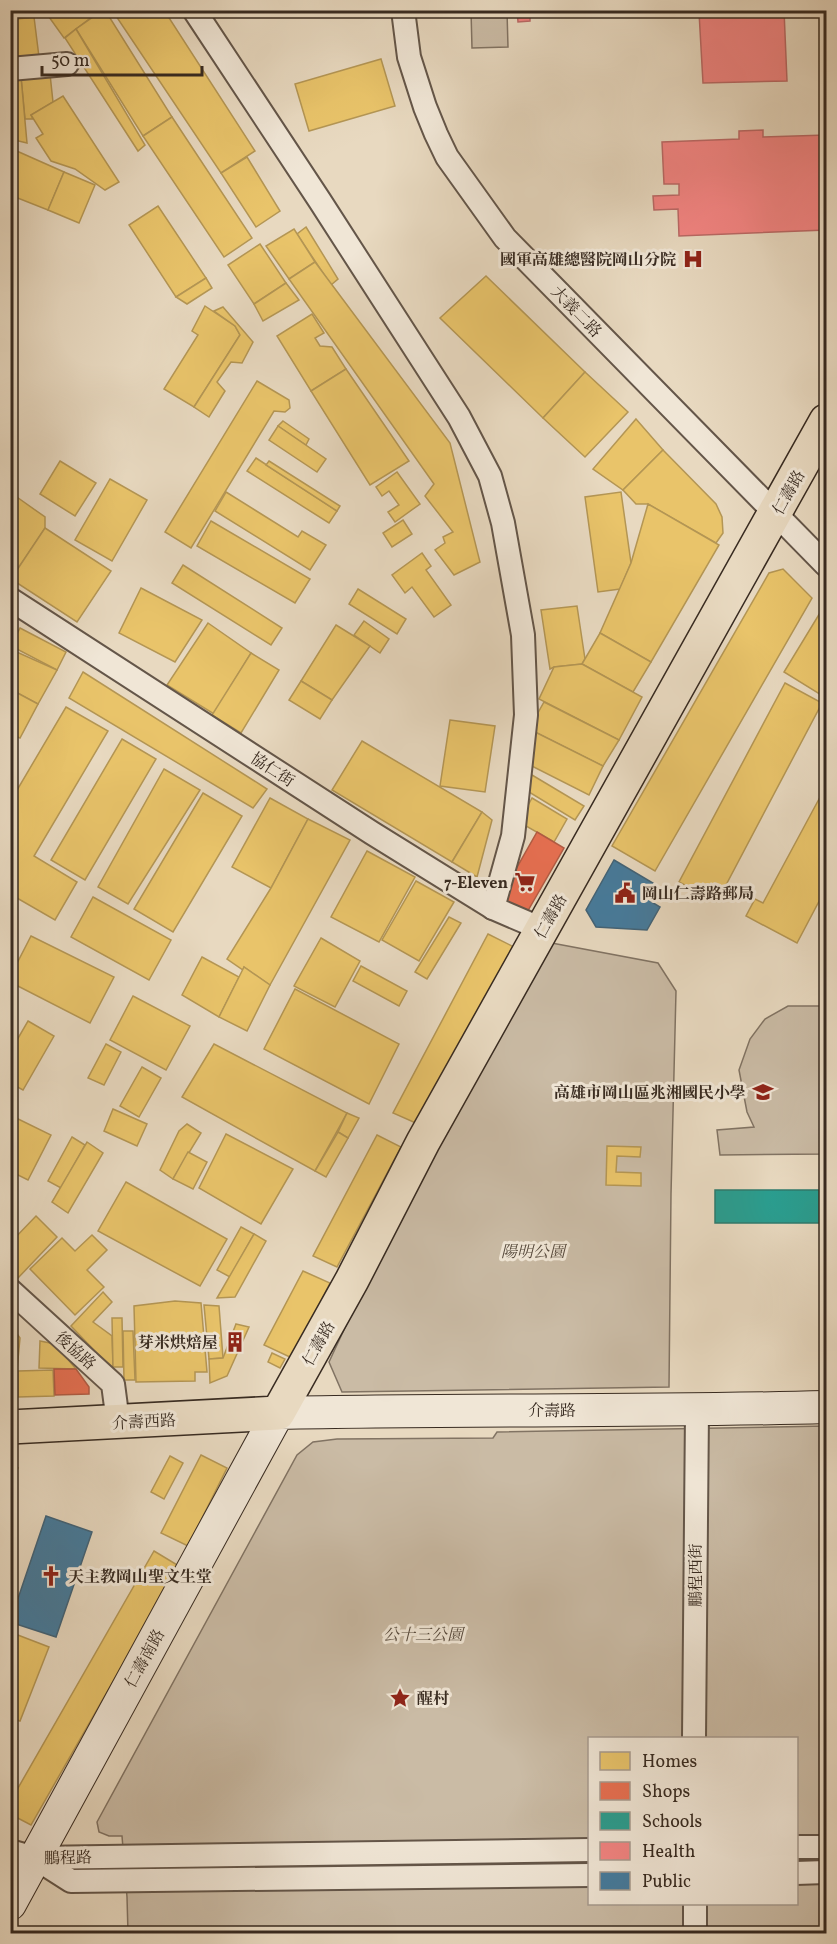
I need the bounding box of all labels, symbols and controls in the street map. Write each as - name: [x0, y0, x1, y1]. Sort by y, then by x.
- scale bar: [42, 39, 202, 77]
- text: 50 m: [51, 49, 90, 74]
- hospital icon: 國軍高雄總醫院岡山分院: [681, 247, 705, 271]
- place label: 國軍高雄總醫院岡山分院: [500, 250, 676, 272]
- street label: 大義二路: [545, 282, 606, 343]
- street label: 仁壽路: [768, 467, 811, 519]
- street label: 協仁街: [246, 748, 298, 793]
- supermarket icon: 7-Eleven: [513, 870, 537, 894]
- place label: 7-Eleven: [444, 873, 508, 895]
- public building icon: 岡山仁壽路郵局: [613, 881, 637, 905]
- place label: 岡山仁壽路郵局: [642, 884, 754, 906]
- street label: 仁壽路: [530, 891, 573, 943]
- school or university icon: 高雄市岡山區兆湘國民小學: [751, 1080, 775, 1104]
- place label: 高雄市岡山區兆湘國民小學: [554, 1083, 746, 1105]
- park label: 陽明公園: [501, 1242, 568, 1264]
- street label: 仁壽路: [298, 1318, 341, 1370]
- street label: 後協路: [49, 1327, 100, 1376]
- building icon: 芽米烘焙屋: [223, 1330, 247, 1354]
- place label: 芽米烘焙屋: [138, 1333, 218, 1355]
- street label: 介壽路: [528, 1401, 576, 1423]
- street label: 介壽西路: [112, 1410, 177, 1436]
- street label: 鵬程西街: [686, 1543, 708, 1607]
- church icon: 天主教岡山聖文生堂: [39, 1564, 63, 1588]
- place label: 天主教岡山聖文生堂: [68, 1567, 212, 1589]
- park label: 公十三公園: [383, 1625, 466, 1647]
- street label: 仁壽南路: [121, 1626, 171, 1692]
- place icon: 醒村: [388, 1686, 412, 1710]
- place label: 醒村: [417, 1689, 449, 1711]
- legend: [588, 1737, 798, 1905]
- text: Homes: [642, 1750, 697, 1775]
- text: Shops: [642, 1780, 690, 1805]
- text: Schools: [642, 1810, 702, 1835]
- text: Health: [642, 1840, 696, 1865]
- street label: 鵬程路: [44, 1848, 92, 1870]
- text: Public: [642, 1870, 691, 1895]

